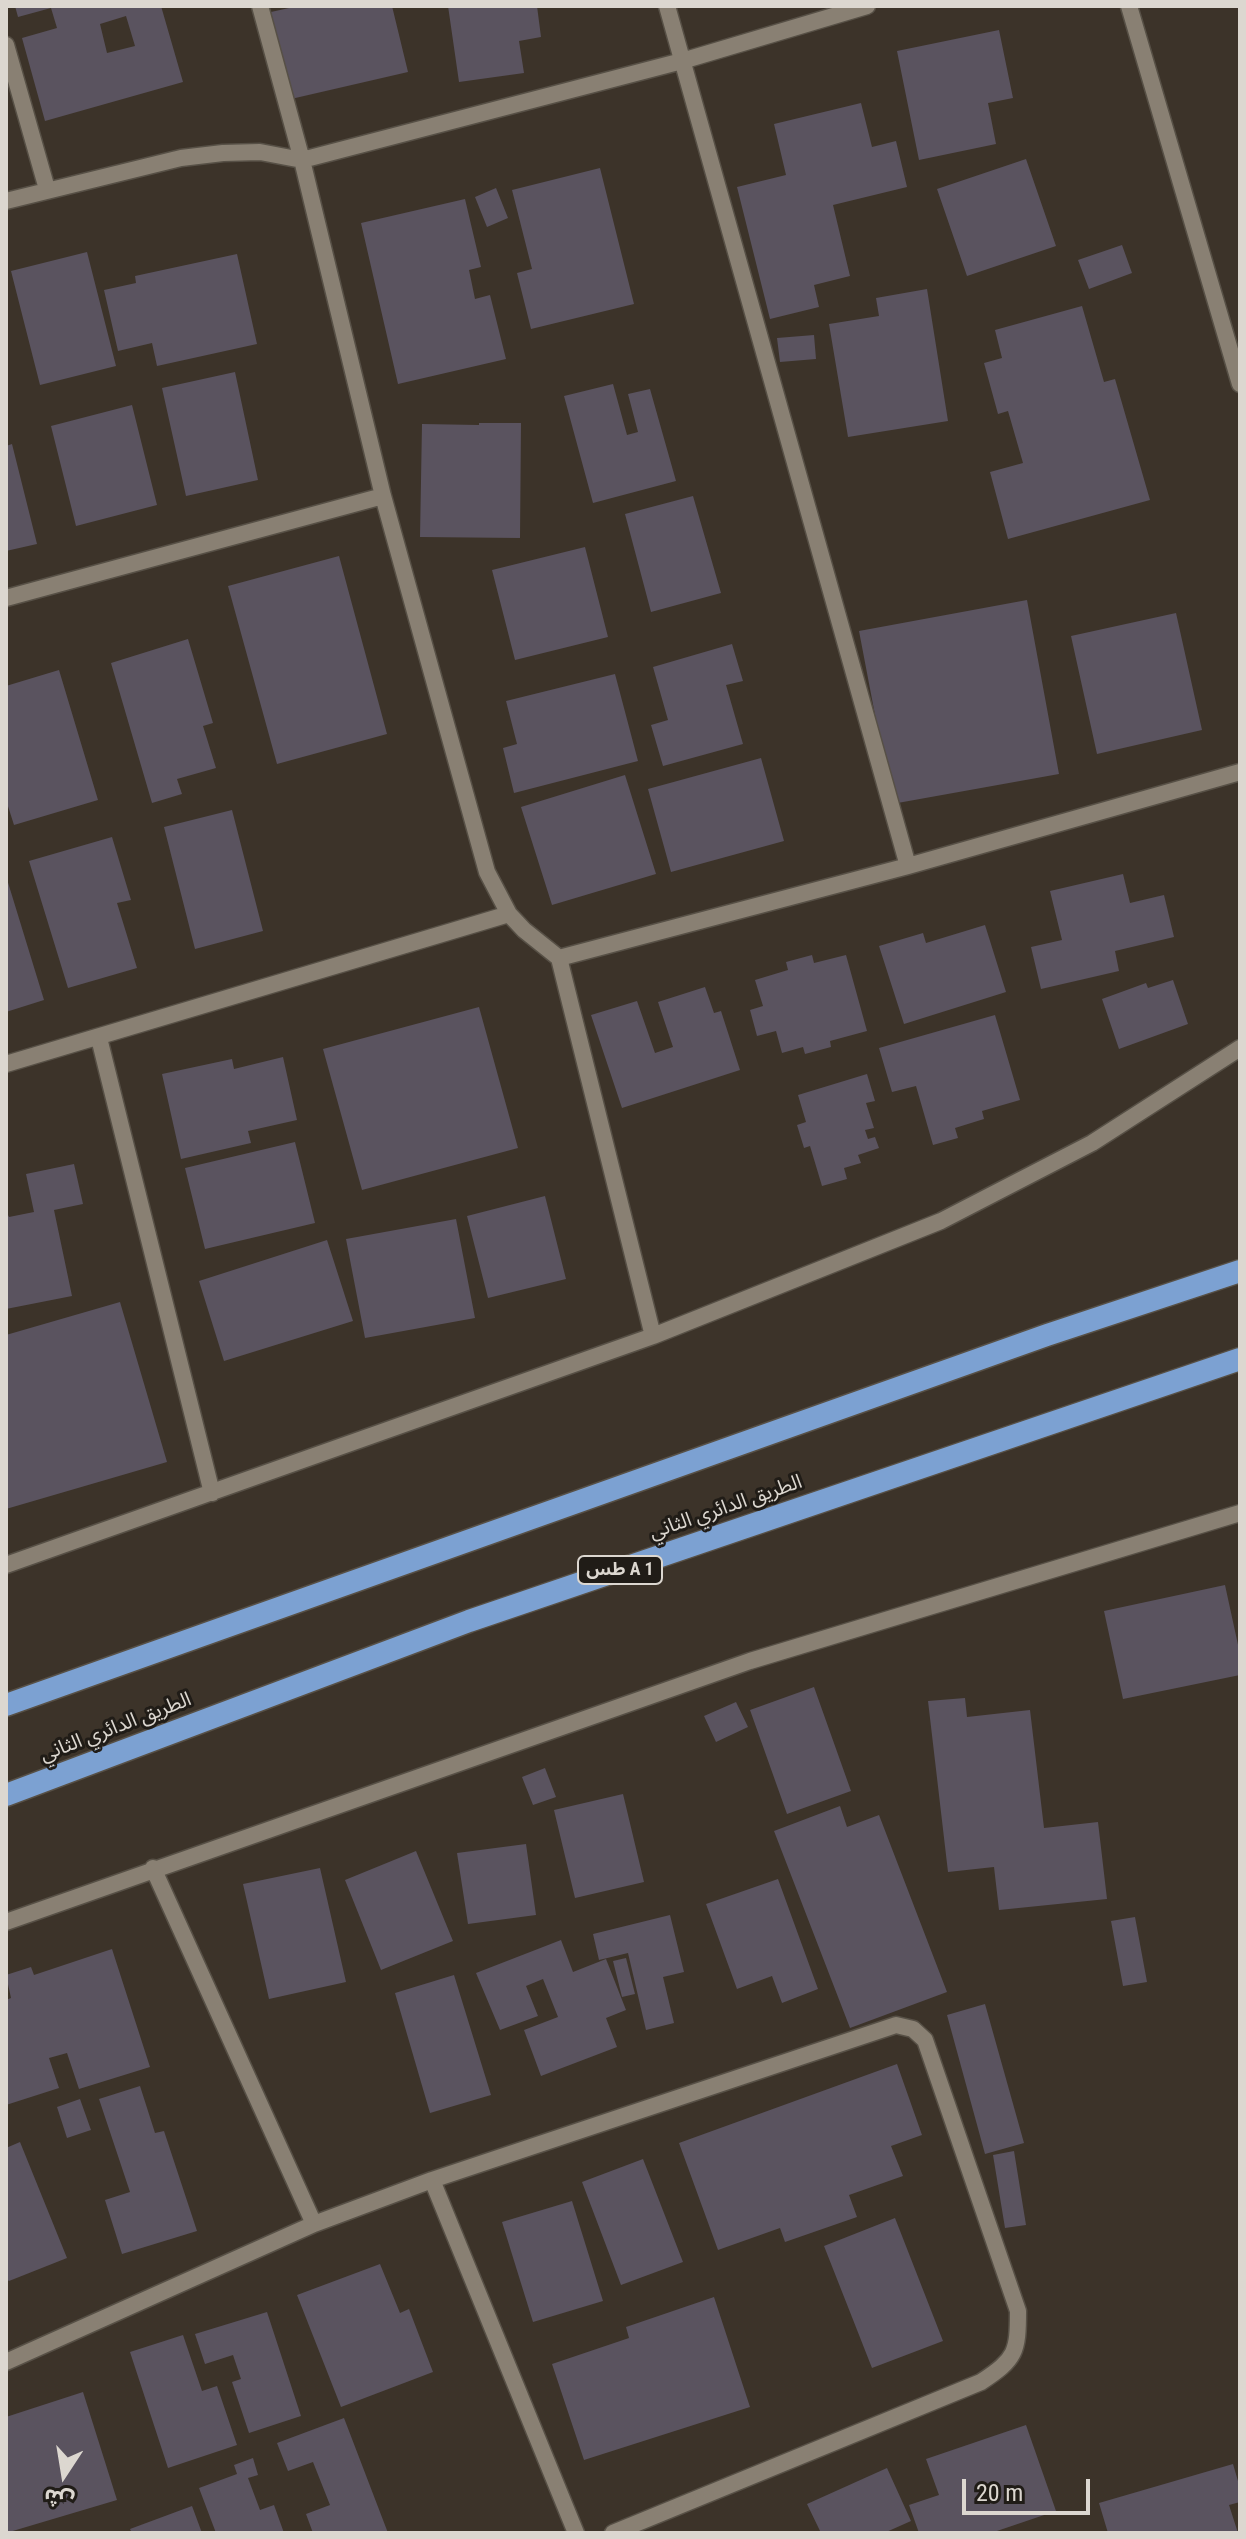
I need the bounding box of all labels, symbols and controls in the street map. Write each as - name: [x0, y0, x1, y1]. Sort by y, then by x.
- street label: الطريق الدائري الثاني: [646, 1471, 806, 1545]
- road number: طس A 1: [578, 1556, 662, 1584]
- street label: الطريق الدائري الثاني: [37, 1688, 195, 1768]
- north arrow: [24, 2435, 104, 2515]
- scale bar: [966, 2463, 1094, 2513]
- text: 20 m: [976, 2479, 1023, 2507]
- text: ش: [42, 2484, 76, 2514]

